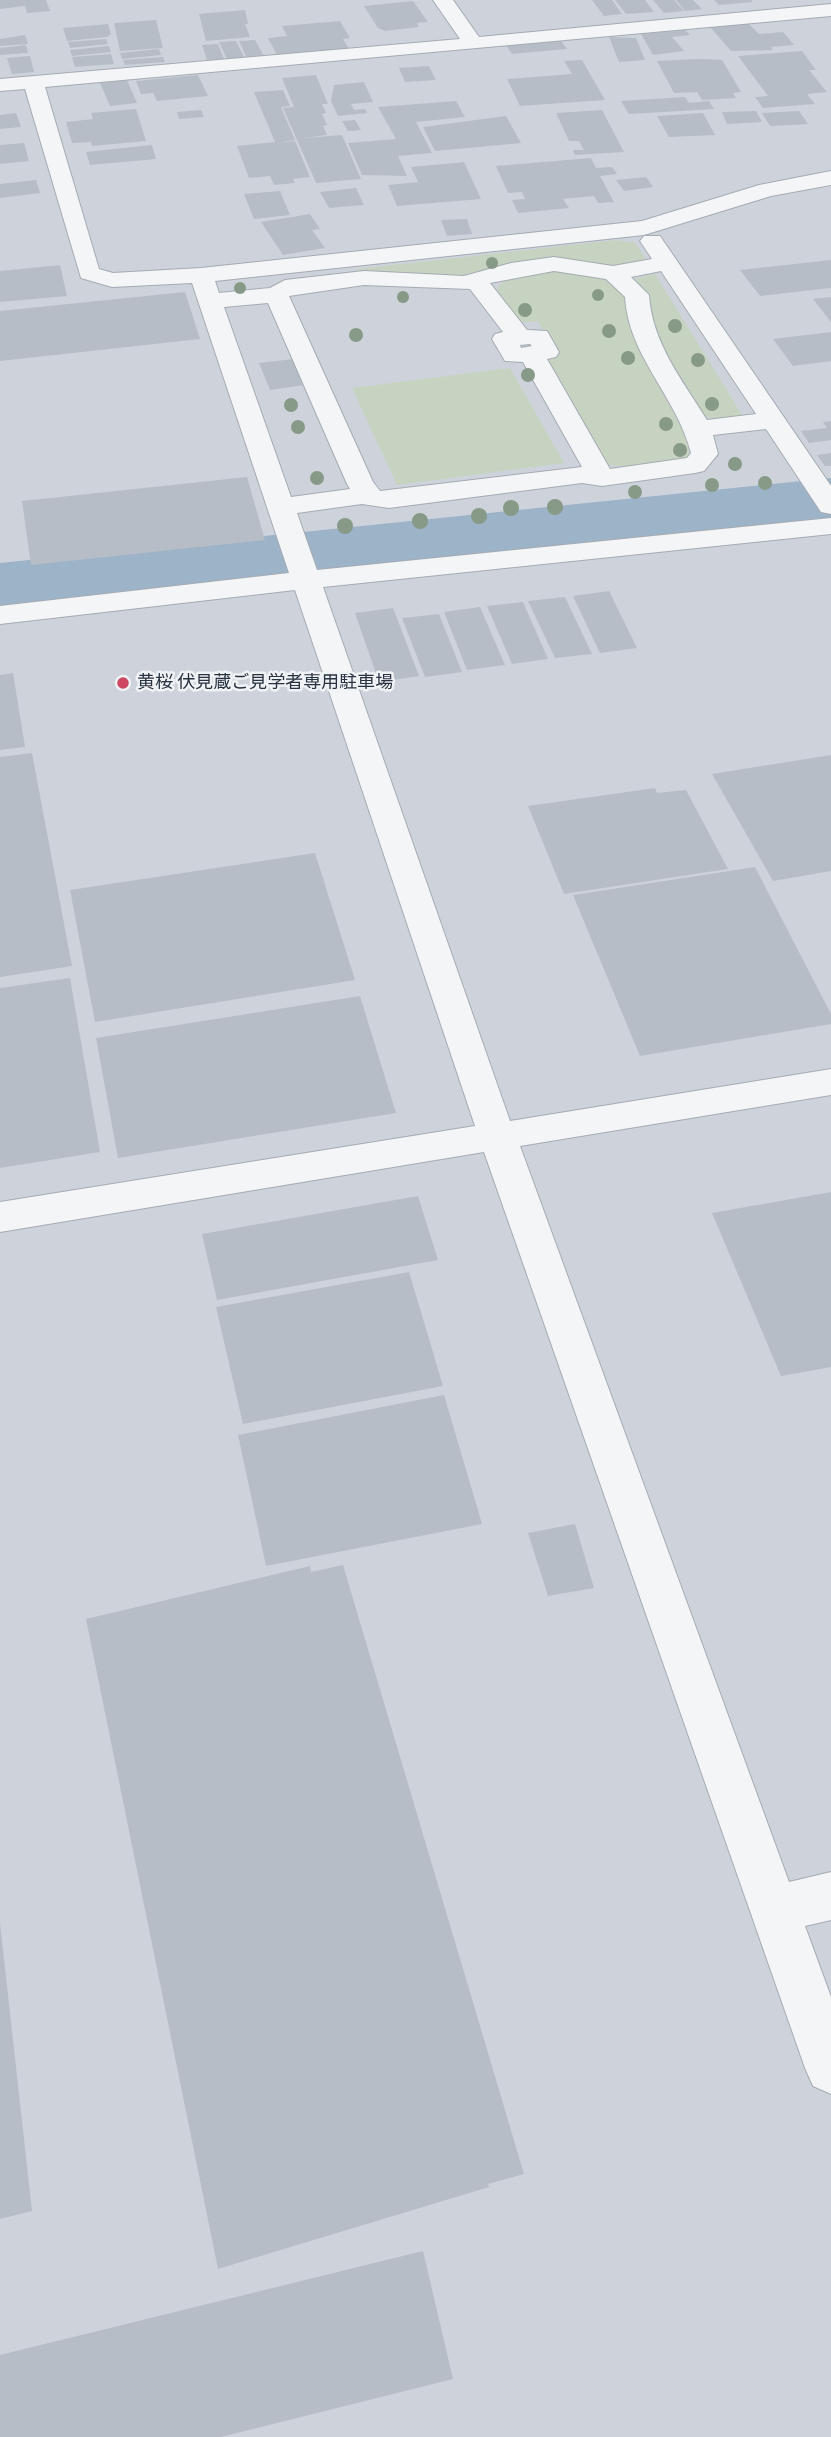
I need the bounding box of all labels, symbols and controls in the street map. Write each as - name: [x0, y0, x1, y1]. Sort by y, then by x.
- place label: 黄桜 伏見蔵ご見学者専用駐車場: [137, 672, 393, 694]
- marker: 黄桜 伏見蔵ご見学者専用駐車場: [115, 675, 131, 691]

